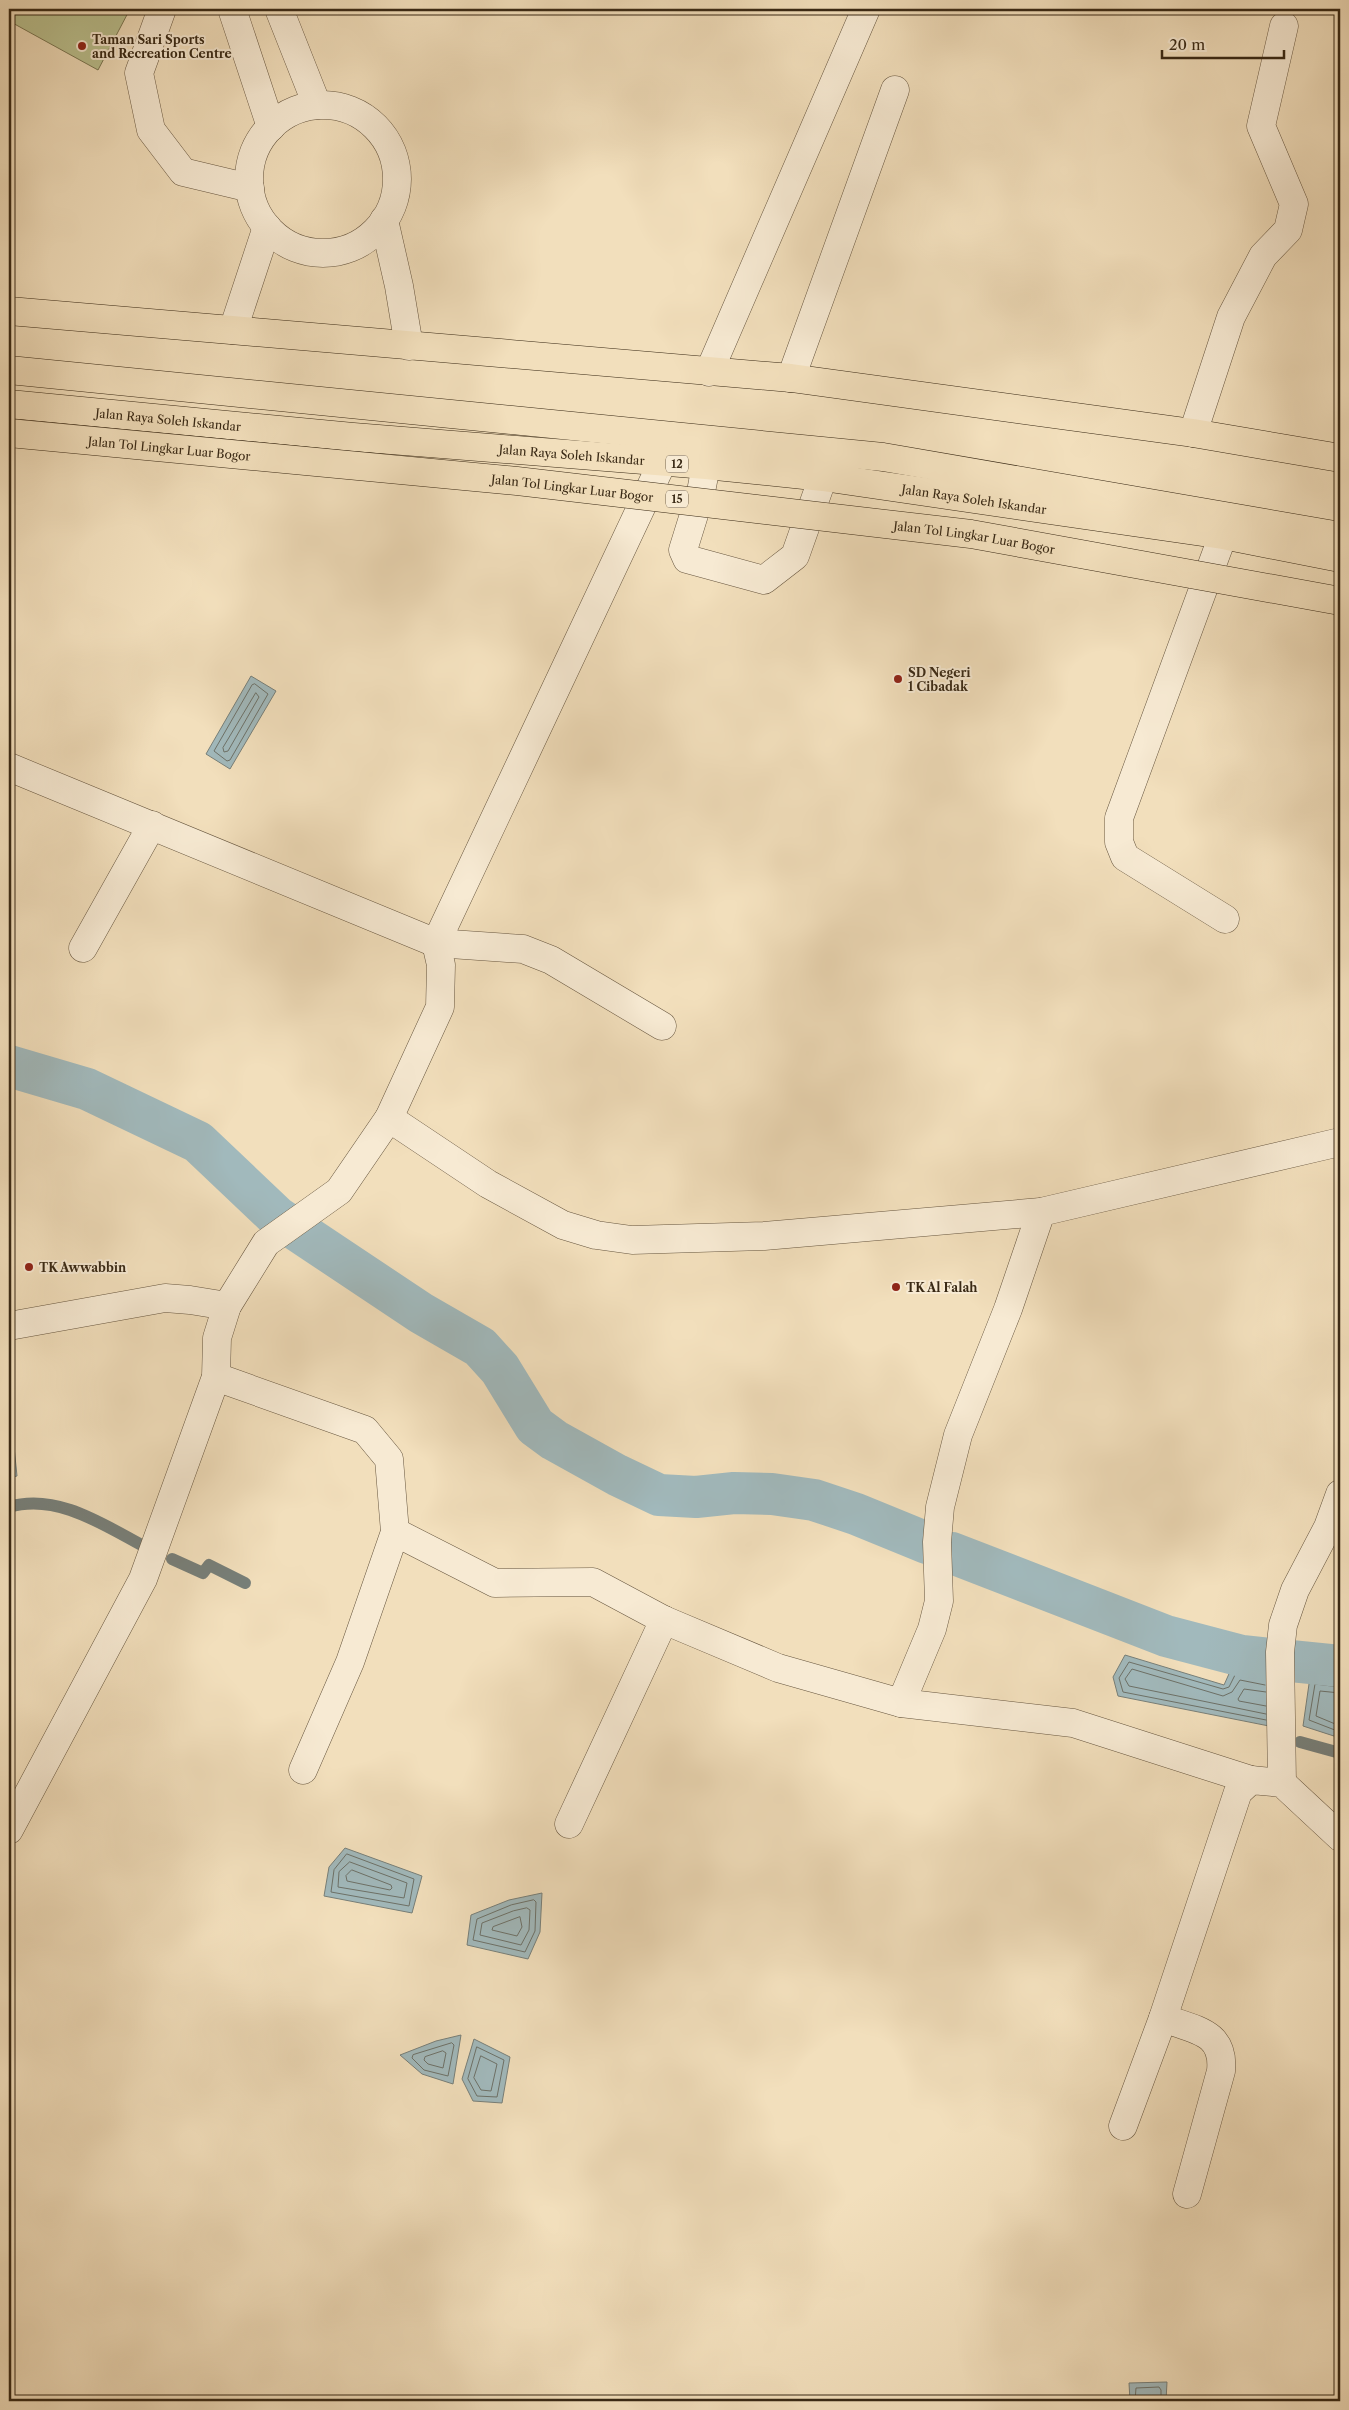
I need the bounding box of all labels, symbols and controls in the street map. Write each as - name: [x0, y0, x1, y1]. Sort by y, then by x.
- scale bar: [1162, 28, 1284, 60]
- place label: Taman Sari Sports and Recreation Centre: [92, 32, 232, 61]
- text: 20 m: [1169, 35, 1205, 54]
- marker: Taman Sari Sports and Recreation Centre: [76, 40, 88, 52]
- street label: Jalan Raya Soleh Iskandar: [93, 405, 242, 434]
- street label: Jalan Tol Lingkar Luar Bogor: [85, 433, 251, 463]
- street label: Jalan Raya Soleh Iskandar: [496, 441, 645, 468]
- road number: 12: [666, 456, 688, 472]
- street label: Jalan Tol Lingkar Luar Bogor: [488, 471, 654, 504]
- street label: Jalan Raya Soleh Iskandar: [899, 481, 1048, 517]
- road number: 15: [666, 490, 688, 508]
- street label: Jalan Tol Lingkar Luar Bogor: [891, 517, 1056, 557]
- place label: SD Negeri 1 Cibadak: [908, 665, 971, 694]
- marker: SD Negeri 1 Cibadak: [892, 673, 904, 685]
- place label: TK Awwabbin: [39, 1260, 127, 1275]
- marker: TK Awwabbin: [23, 1261, 35, 1273]
- place label: TK Al Falah: [906, 1280, 978, 1295]
- marker: TK Al Falah: [890, 1281, 902, 1293]

